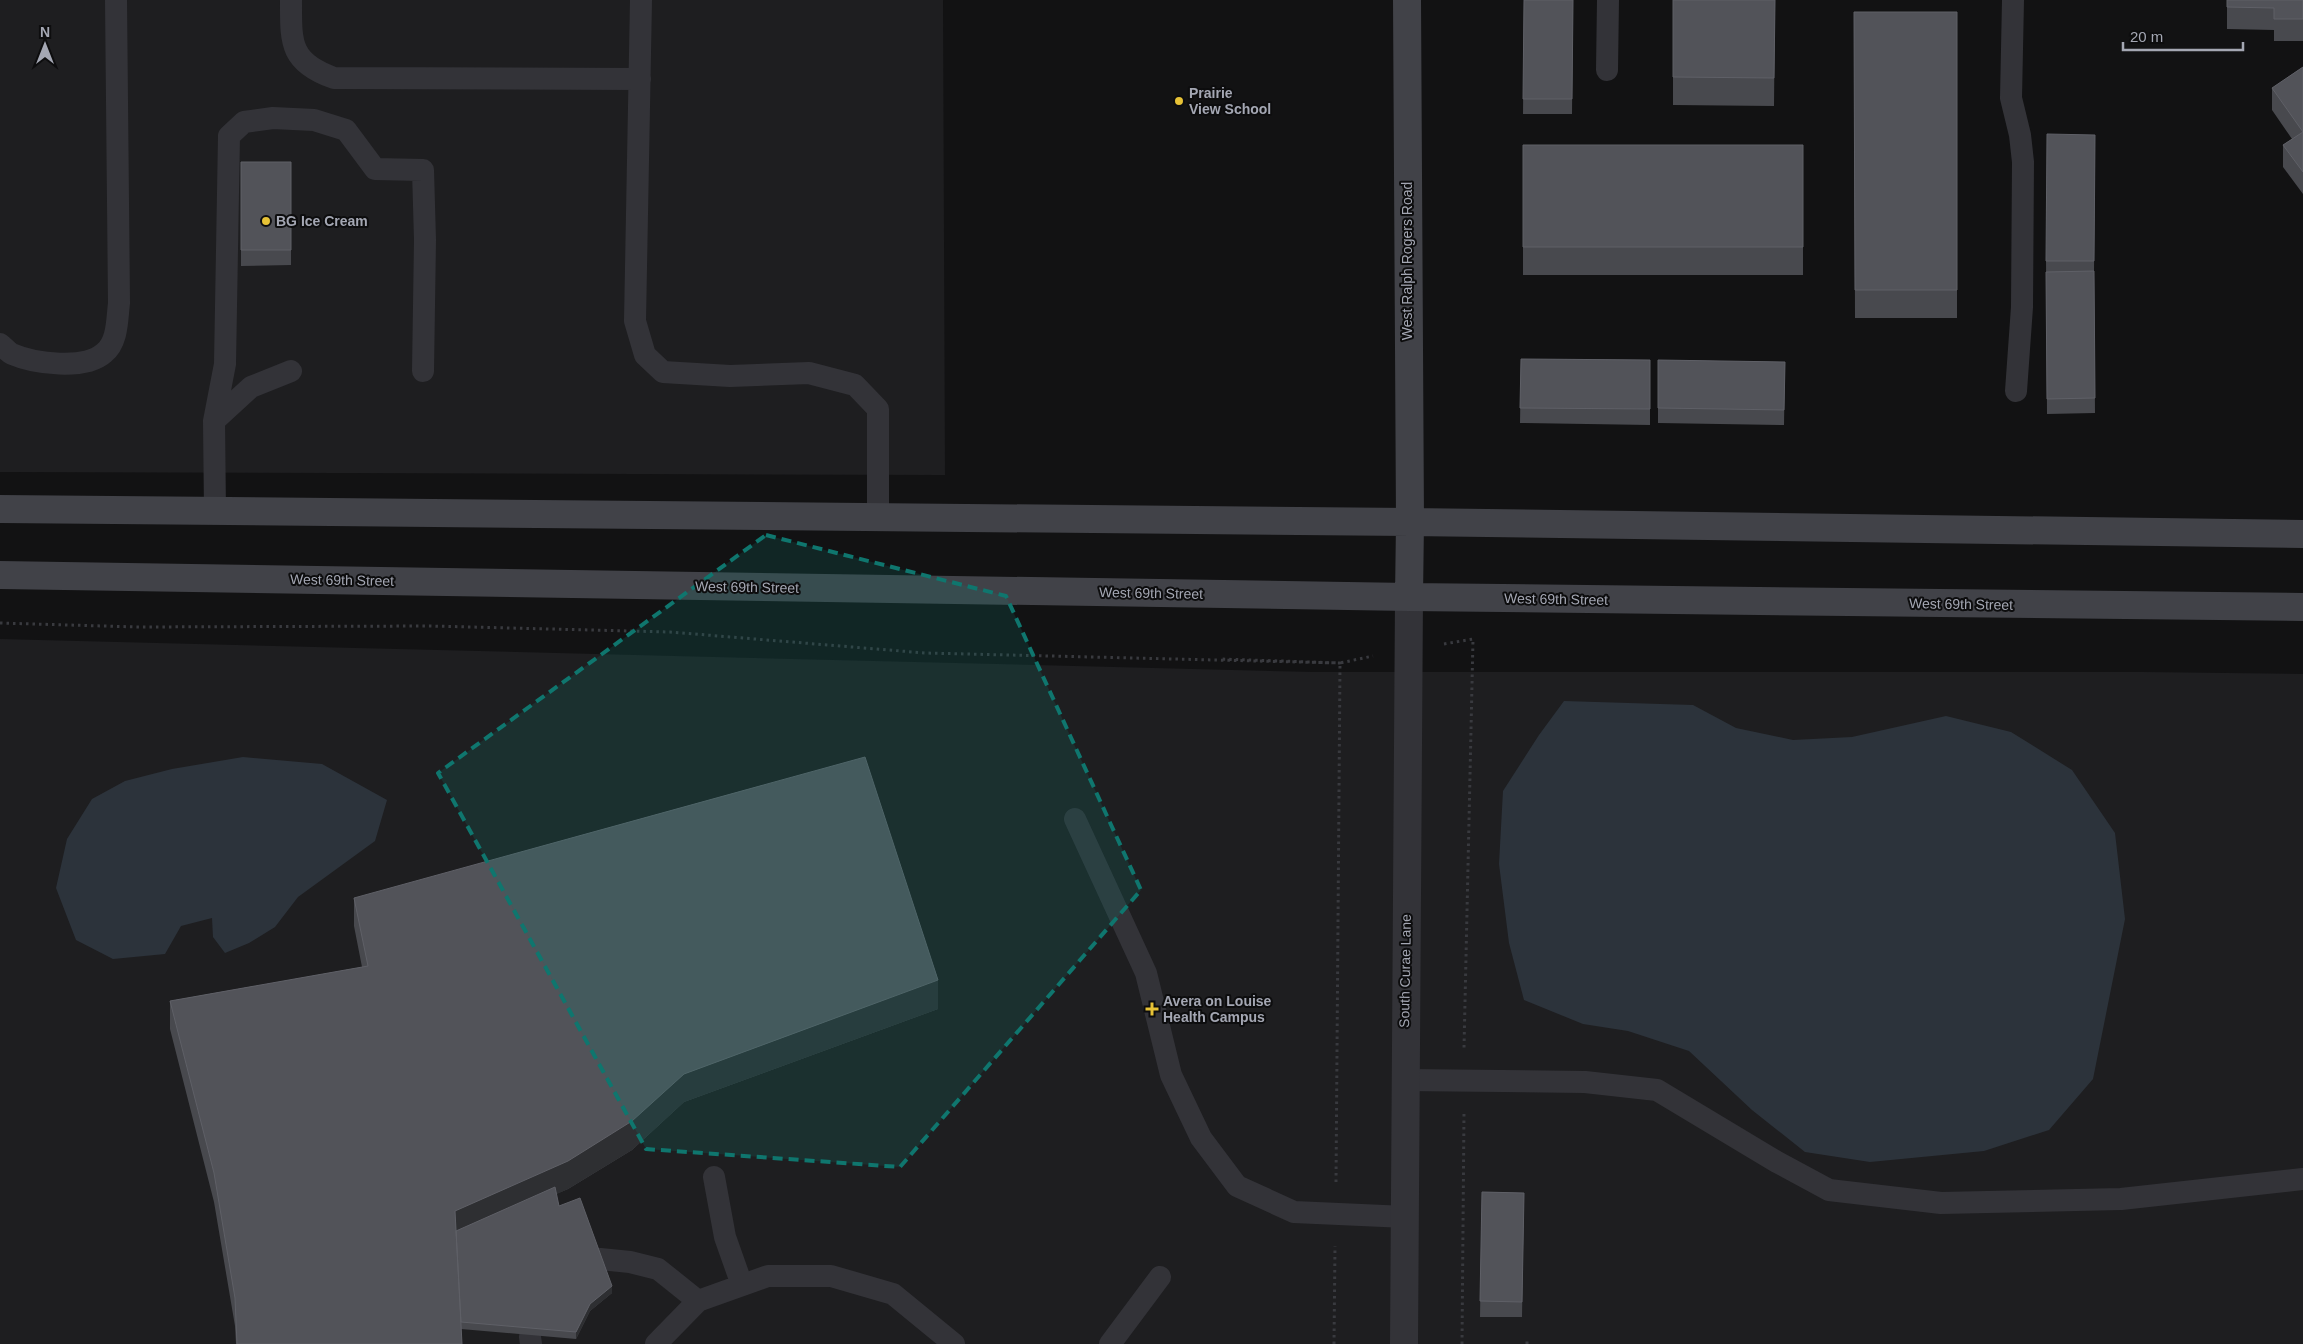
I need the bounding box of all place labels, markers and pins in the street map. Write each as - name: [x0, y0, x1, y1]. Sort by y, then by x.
- place label: Prairie View School: [1189, 85, 1271, 117]
- marker: Prairie View School: [1173, 95, 1185, 107]
- place label: BG Ice Cream: [276, 213, 368, 229]
- marker: BG Ice Cream: [260, 215, 272, 227]
- place label: Avera on Louise Health Campus: [1163, 993, 1272, 1025]
- marker: Avera on Louise Health Campus: [1145, 1002, 1159, 1016]

